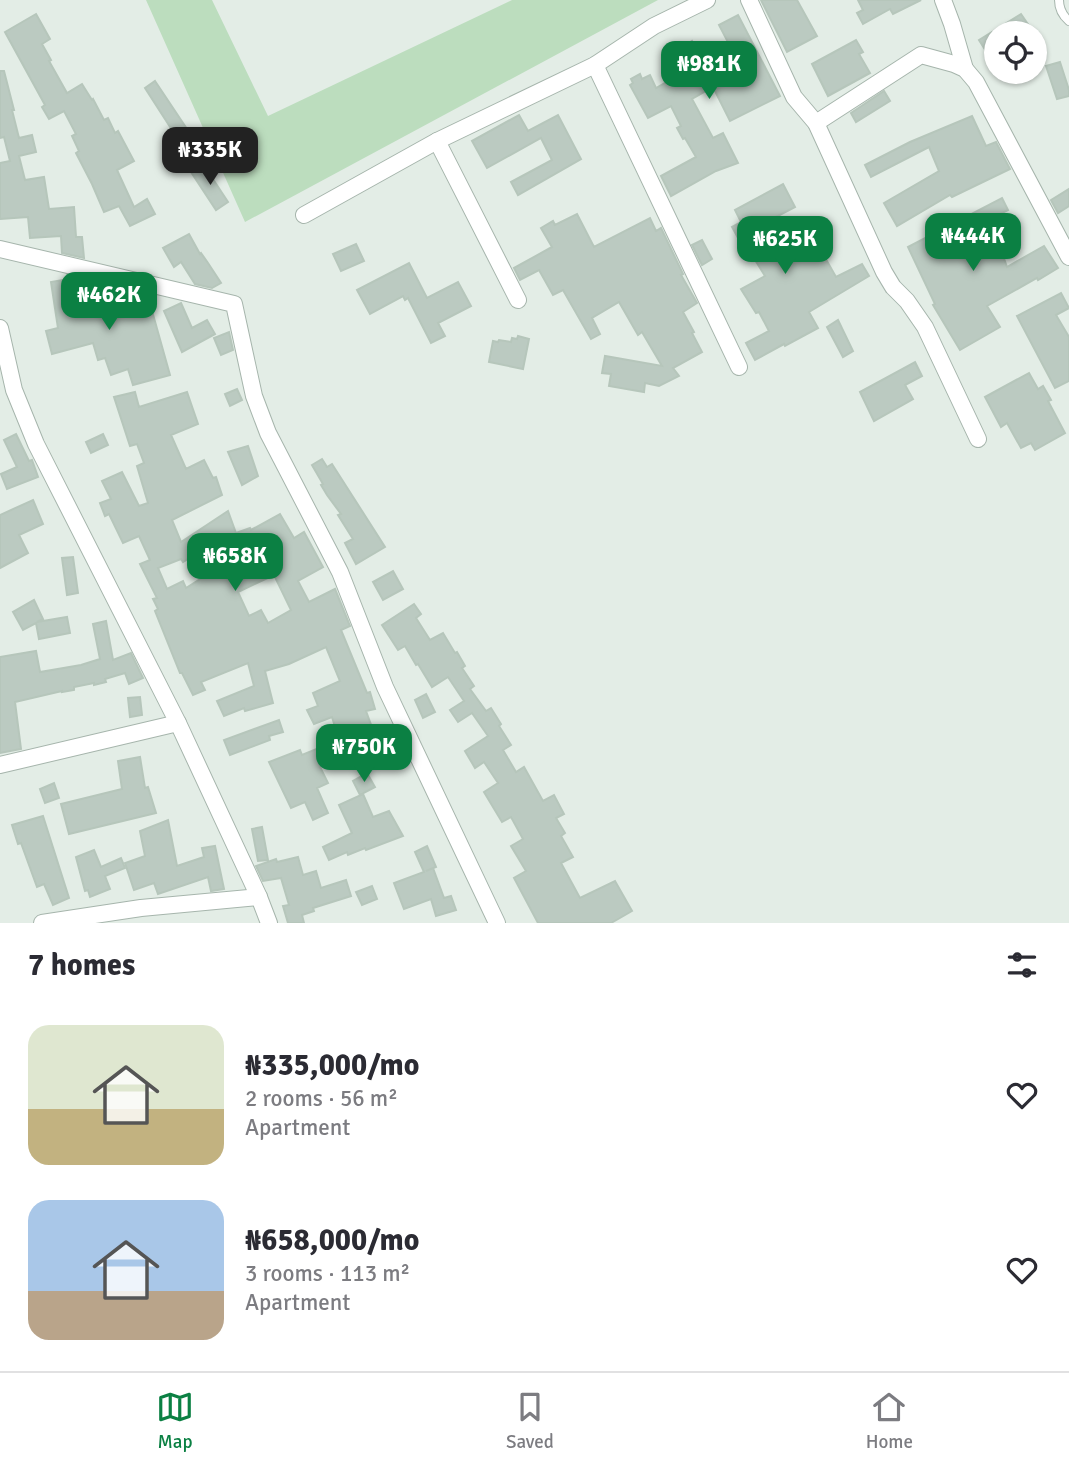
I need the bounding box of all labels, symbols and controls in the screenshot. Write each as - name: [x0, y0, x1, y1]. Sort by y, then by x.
- map controls: [984, 21, 1047, 84]
- button: locate: [984, 21, 1047, 84]
- pin: ₦981K: [660, 42, 758, 101]
- text: ₦981K: [677, 49, 741, 78]
- pin: ₦335K: [161, 128, 259, 187]
- text: ₦335K: [178, 135, 242, 164]
- pin: ₦444K: [924, 214, 1022, 273]
- pin: ₦625K: [736, 216, 834, 276]
- text: ₦444K: [941, 221, 1005, 250]
- text: ₦625K: [753, 224, 817, 253]
- pin: ₦462K: [60, 272, 158, 332]
- text: ₦462K: [77, 280, 141, 309]
- pin: ₦658K: [186, 534, 284, 593]
- text: ₦658K: [203, 541, 267, 570]
- pin: ₦750K: [315, 724, 413, 784]
- text: ₦750K: [332, 732, 396, 761]
- icon: filters: [1003, 946, 1041, 984]
- text: 7 homes: [28, 947, 135, 984]
- text: ₦335,000/mo: [245, 1047, 419, 1084]
- icon: home: [84, 1053, 168, 1137]
- icon: heart: [1003, 1076, 1041, 1114]
- text: 2 rooms · 56 m²: [245, 1084, 398, 1113]
- text: Apartment: [245, 1113, 350, 1142]
- text: ₦658,000/mo: [245, 1222, 419, 1259]
- icon: home: [84, 1228, 168, 1312]
- icon: heart: [1003, 1251, 1041, 1289]
- text: 3 rooms · 113 m²: [245, 1259, 410, 1288]
- text: Apartment: [245, 1288, 350, 1317]
- tab: Map: [156, 1388, 194, 1454]
- tab: Saved: [506, 1388, 554, 1454]
- tab: Home: [866, 1388, 913, 1454]

